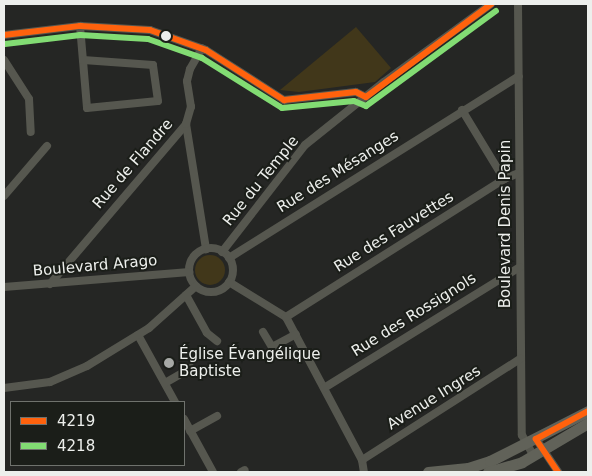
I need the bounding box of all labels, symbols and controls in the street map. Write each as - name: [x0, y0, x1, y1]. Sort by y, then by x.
- unlabelled marker: [161, 31, 171, 41]
- street label: Rue de Flandre: [89, 116, 177, 212]
- street label: Rue des Mésanges: [274, 127, 402, 217]
- street label: Rue du Temple: [219, 132, 303, 230]
- street label: Boulevard Denis Papin: [497, 140, 515, 308]
- street label: Rue des Fauvettes: [331, 188, 457, 276]
- street label: Boulevard Arago: [32, 252, 158, 280]
- street label: Rue des Rossignols: [348, 269, 480, 361]
- place label: Église Évangélique Baptiste: [179, 345, 321, 380]
- marker: Église Évangélique Baptiste: [163, 357, 175, 369]
- street label: Avenue Ingres: [384, 362, 484, 434]
- legend: [10, 401, 185, 466]
- text: 4219: [57, 412, 95, 430]
- text: 4218: [57, 437, 95, 455]

